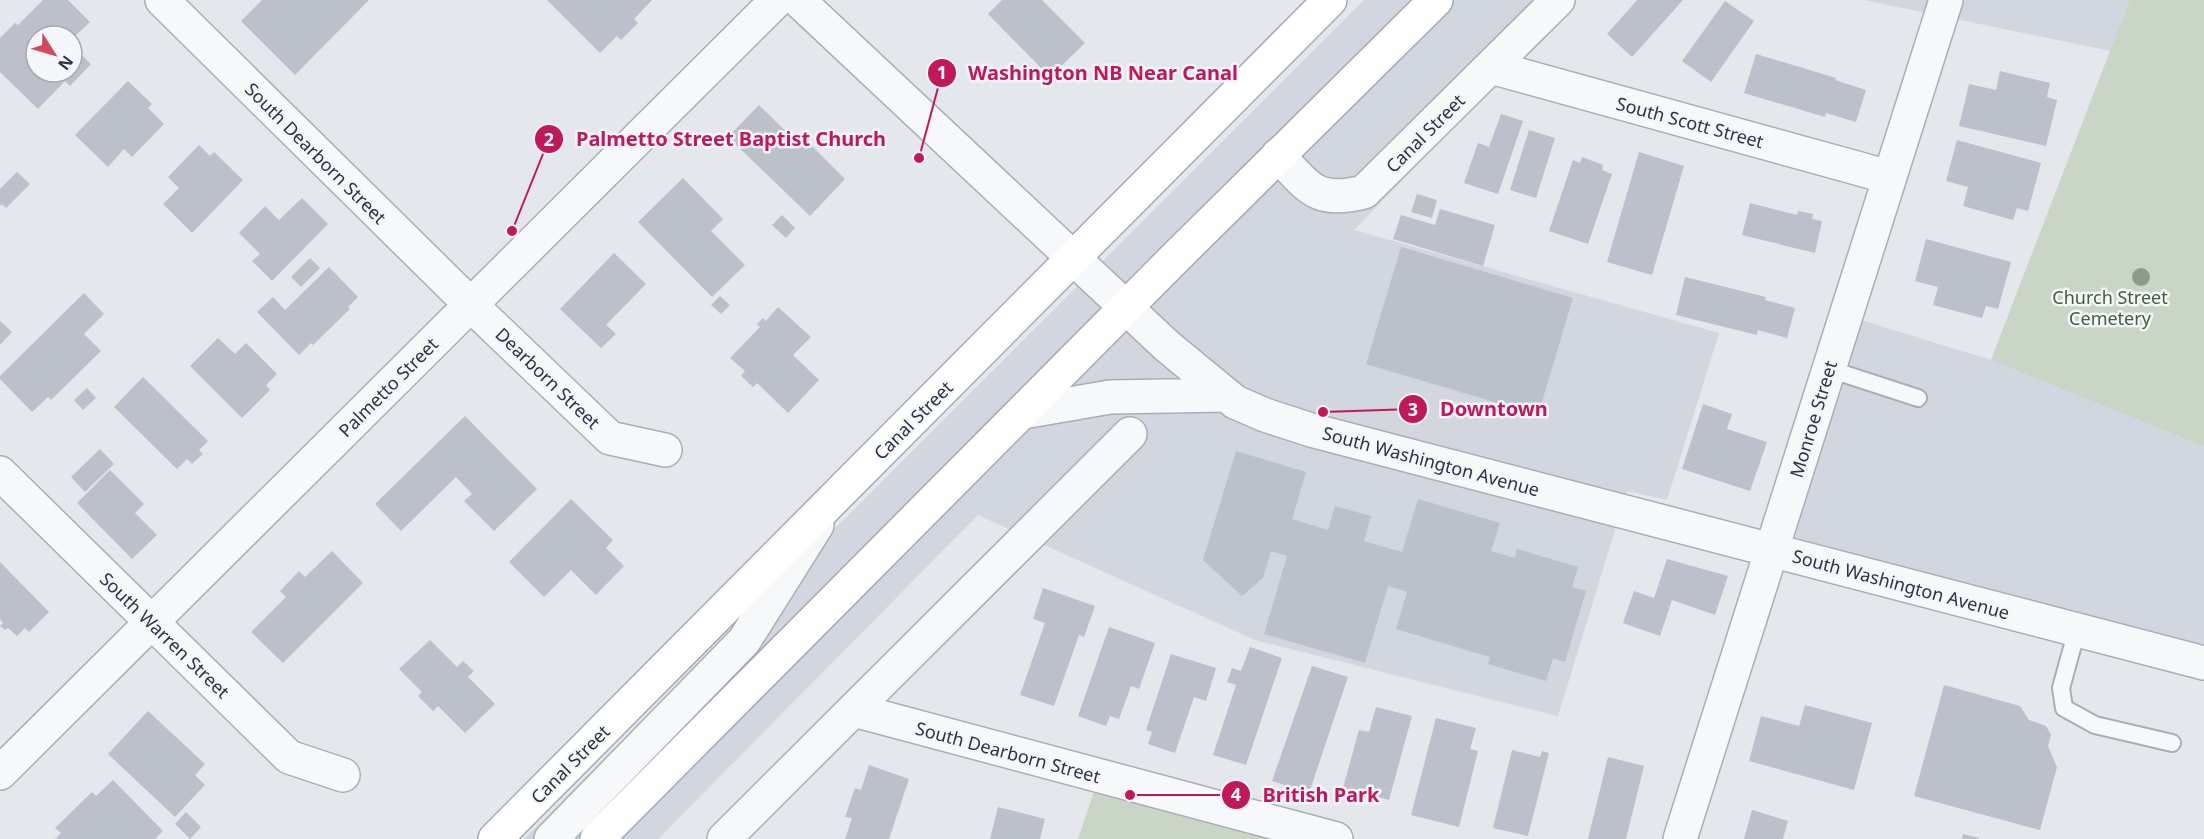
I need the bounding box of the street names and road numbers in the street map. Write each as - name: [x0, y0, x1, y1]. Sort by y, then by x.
- street label: South Dearborn Street: [240, 77, 392, 229]
- street label: Canal Street: [1380, 88, 1470, 178]
- street label: South Scott Street: [1614, 91, 1767, 153]
- street label: Dearborn Street: [491, 322, 606, 434]
- street label: Palmetto Street: [333, 332, 443, 442]
- street label: Monroe Street: [1784, 357, 1842, 481]
- street label: Canal Street: [868, 375, 958, 465]
- street label: South Washington Avenue: [1320, 420, 1542, 502]
- street label: South Washington Avenue: [1790, 543, 2012, 625]
- street label: South Warren Street: [95, 567, 235, 704]
- street label: South Dearborn Street: [913, 716, 1104, 788]
- street label: Canal Street: [525, 719, 615, 809]

